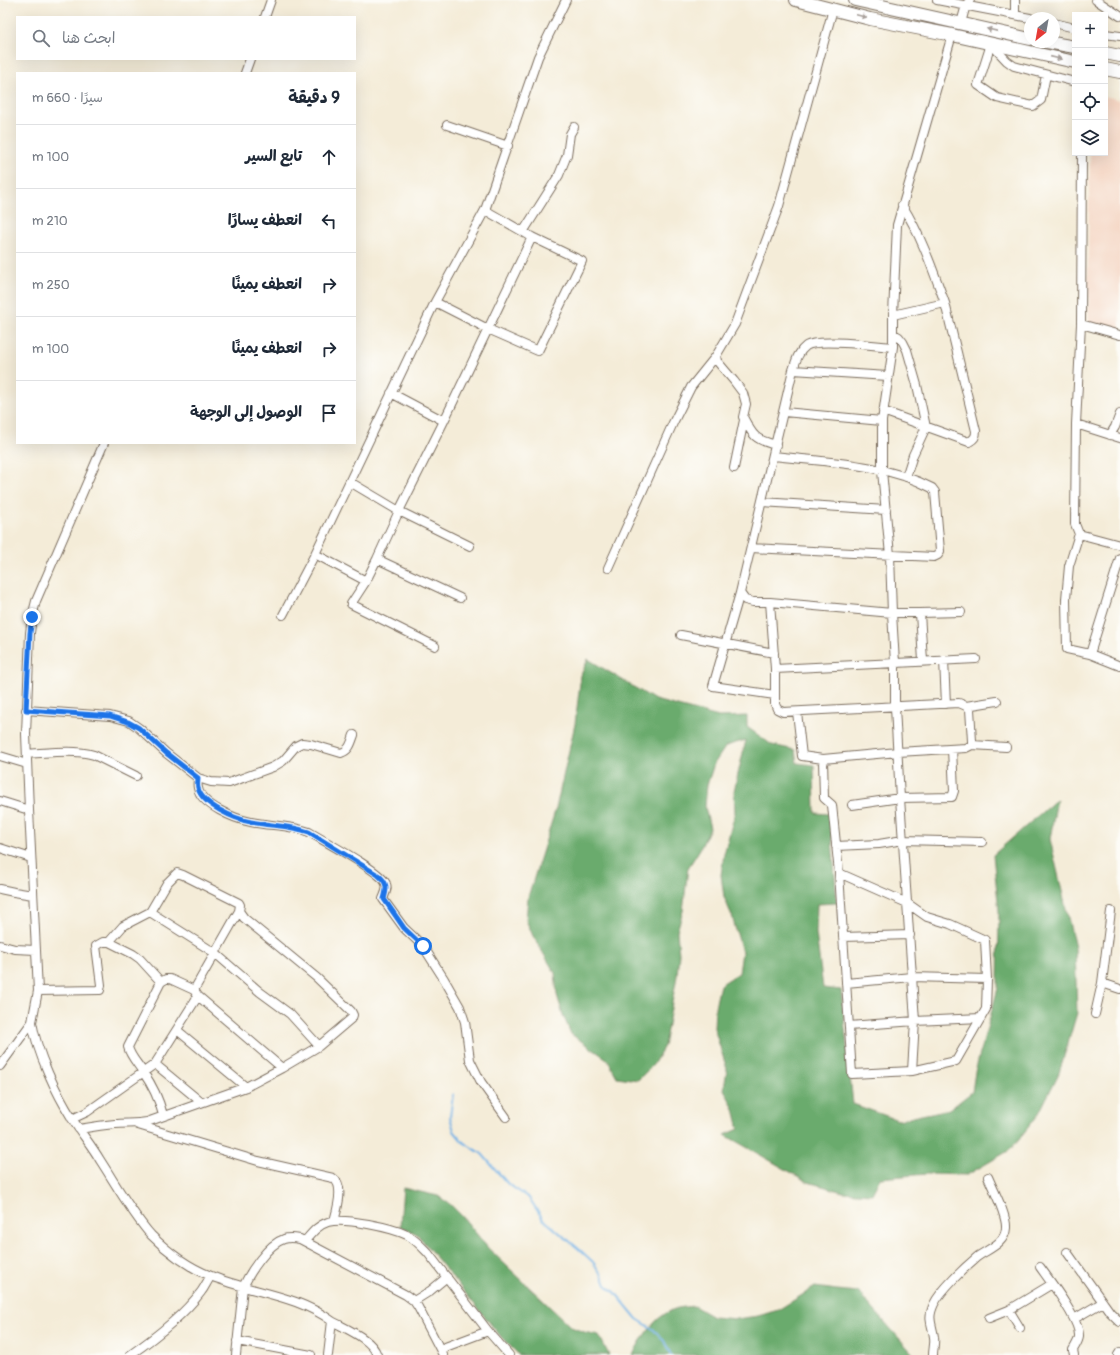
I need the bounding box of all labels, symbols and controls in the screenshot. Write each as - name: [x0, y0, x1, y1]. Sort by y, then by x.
- north arrow: [1024, 12, 1060, 48]
- map controls: [1072, 12, 1108, 156]
- button: +: [1072, 12, 1108, 48]
- one-way arrow: [855, 14, 867, 20]
- search box: [16, 16, 356, 60]
- icon: search: [30, 27, 52, 49]
- one-way arrow: [986, 27, 998, 33]
- text: ابحث هنا: [62, 29, 115, 48]
- button: −: [1072, 48, 1108, 84]
- one-way arrow: [1051, 55, 1063, 61]
- button: locate: [1072, 84, 1108, 120]
- text: 9 دقيقة: [288, 87, 340, 108]
- text: سيرًا · 660 m: [32, 90, 103, 106]
- button: layers: [1072, 120, 1108, 156]
- icon: ahead: [318, 146, 340, 168]
- text: تابع السير: [245, 147, 302, 166]
- text: 100 m: [32, 149, 69, 165]
- icon: left: [318, 210, 340, 232]
- text: انعطف يسارًا: [228, 211, 302, 230]
- text: 210 m: [32, 213, 68, 229]
- icon: right: [318, 274, 340, 296]
- text: انعطف يمينًا: [232, 275, 302, 294]
- text: 250 m: [32, 277, 70, 293]
- icon: right: [318, 338, 340, 360]
- text: انعطف يمينًا: [232, 339, 302, 358]
- text: 100 m: [32, 341, 69, 357]
- icon: arrive: [318, 402, 340, 424]
- text: الوصول إلى الوجهة: [190, 403, 302, 422]
- route end: [23, 608, 41, 626]
- route start: [414, 937, 432, 955]

